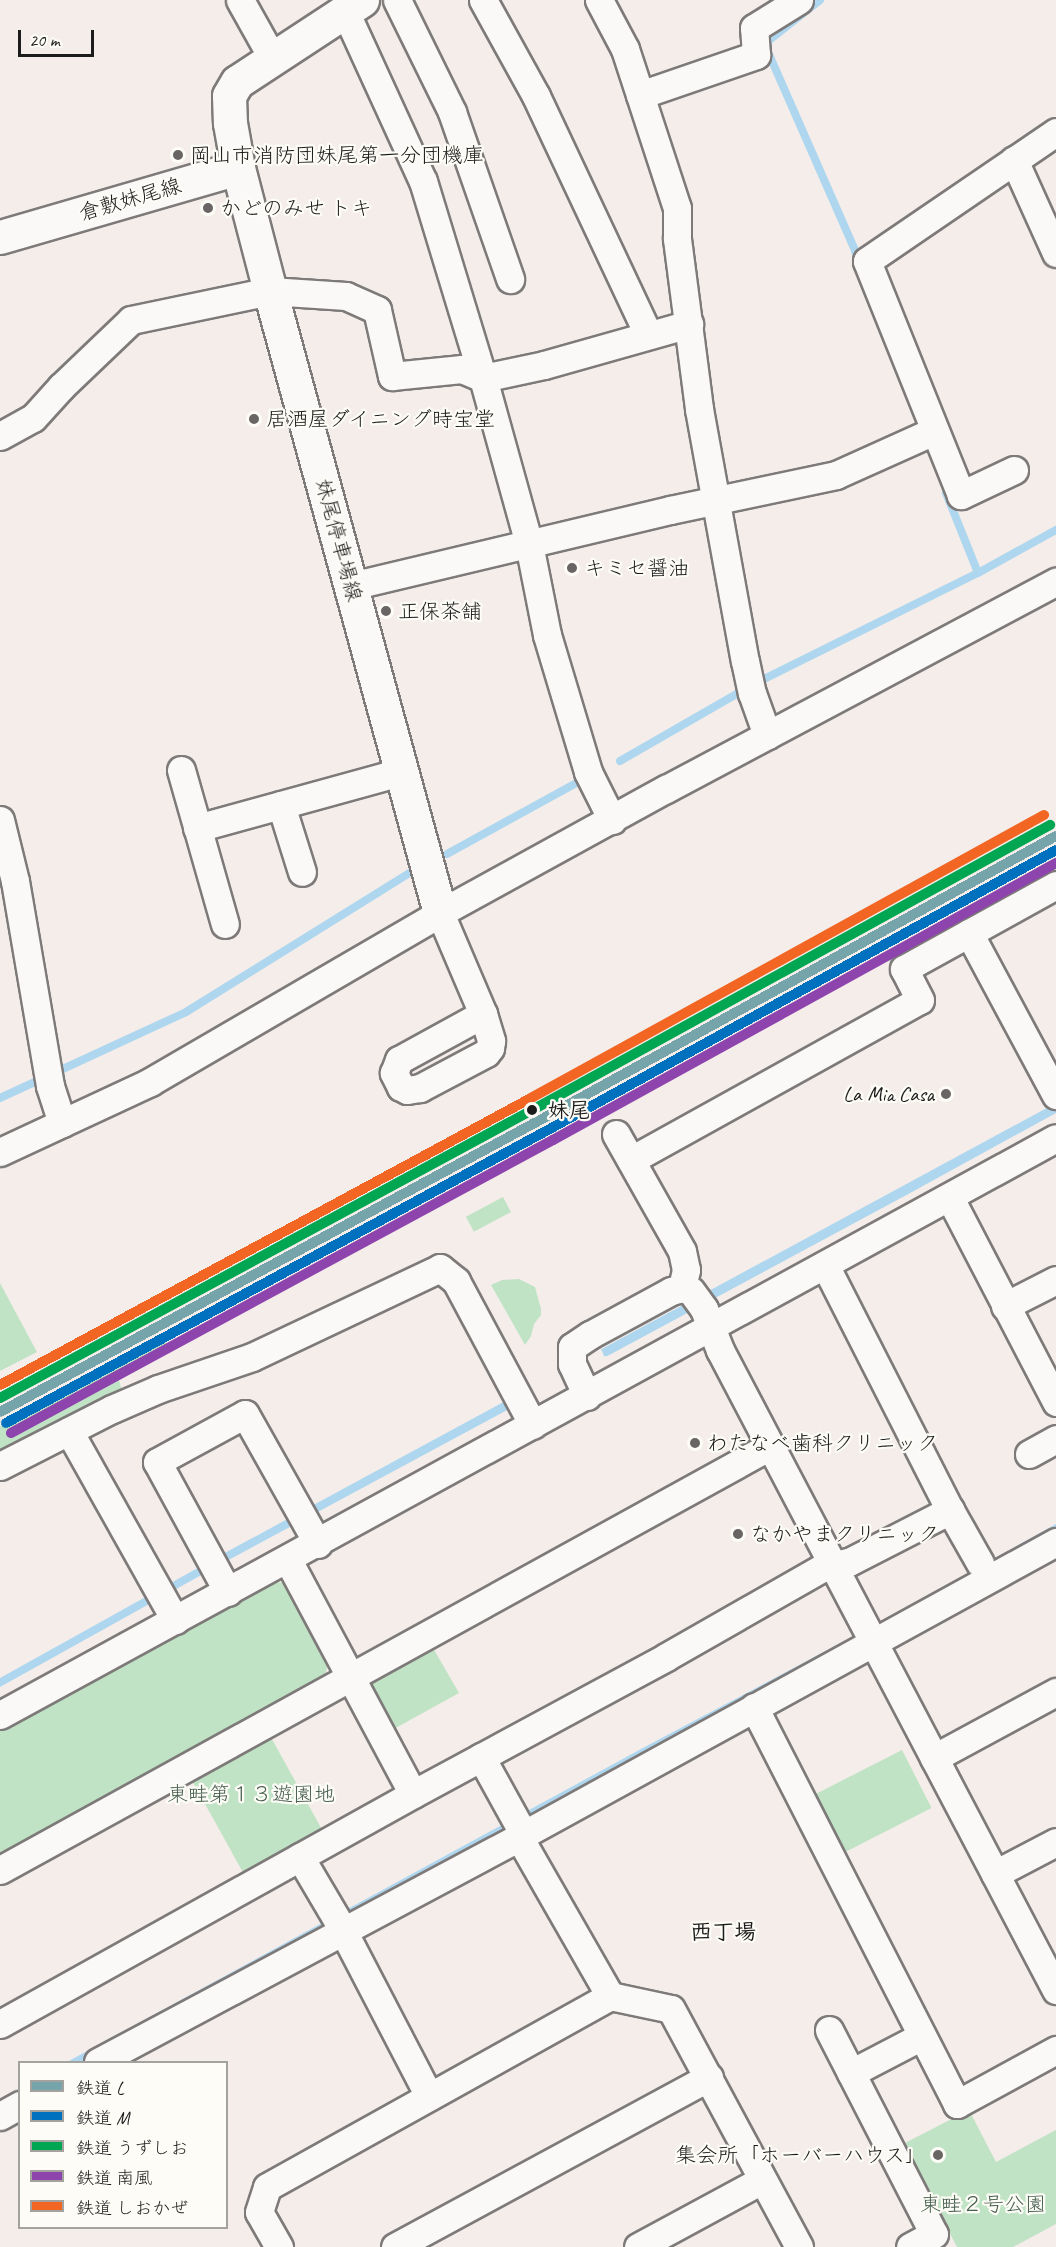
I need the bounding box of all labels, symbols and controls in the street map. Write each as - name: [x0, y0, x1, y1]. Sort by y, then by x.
- scale bar: [21, 18, 98, 56]
- text: 20 m: [29, 29, 60, 51]
- place label: 岡山市消防団妹尾第一分団機庫: [190, 142, 484, 168]
- marker: 岡山市消防団妹尾第一分団機庫: [171, 148, 185, 162]
- street label: 倉敷妹尾線: [76, 172, 184, 226]
- place label: かどのみせ トキ: [220, 195, 372, 221]
- marker: かどのみせ トキ: [201, 201, 215, 215]
- place label: 居酒屋ダイニング時宝堂: [266, 406, 497, 432]
- marker: 居酒屋ダイニング時宝堂: [247, 412, 261, 426]
- street label: 妹尾停車場線: [311, 476, 367, 604]
- place label: キミセ醤油: [584, 555, 689, 581]
- marker: キミセ醤油: [565, 561, 579, 575]
- place label: 正保茶舗: [398, 598, 482, 624]
- marker: 正保茶舗: [379, 604, 393, 618]
- place label: La Mia Casa: [843, 1081, 934, 1107]
- marker: La Mia Casa: [939, 1087, 953, 1101]
- place label: 妹尾: [548, 1097, 590, 1123]
- marker: 妹尾: [521, 1099, 543, 1121]
- place label: わたなべ歯科クリニック: [707, 1430, 938, 1456]
- marker: わたなべ歯科クリニック: [688, 1436, 702, 1450]
- place label: なかやまクリニック: [750, 1521, 939, 1547]
- marker: なかやまクリニック: [731, 1527, 745, 1541]
- park label: 東畦第１３遊園地: [167, 1781, 335, 1807]
- district label: 西丁場: [690, 1920, 756, 1946]
- legend: [18, 2061, 228, 2229]
- text: 鉄道 L: [76, 2077, 124, 2099]
- text: 鉄道 M: [76, 2107, 129, 2129]
- text: 鉄道 うずしお: [76, 2137, 188, 2159]
- place label: 集会所「ホーバーハウス」: [674, 2142, 926, 2168]
- marker: 集会所「ホーバーハウス」: [931, 2148, 945, 2162]
- text: 鉄道 南風: [76, 2167, 152, 2189]
- park label: 東畦２号公園: [920, 2191, 1046, 2217]
- text: 鉄道 しおかぜ: [76, 2197, 188, 2219]

